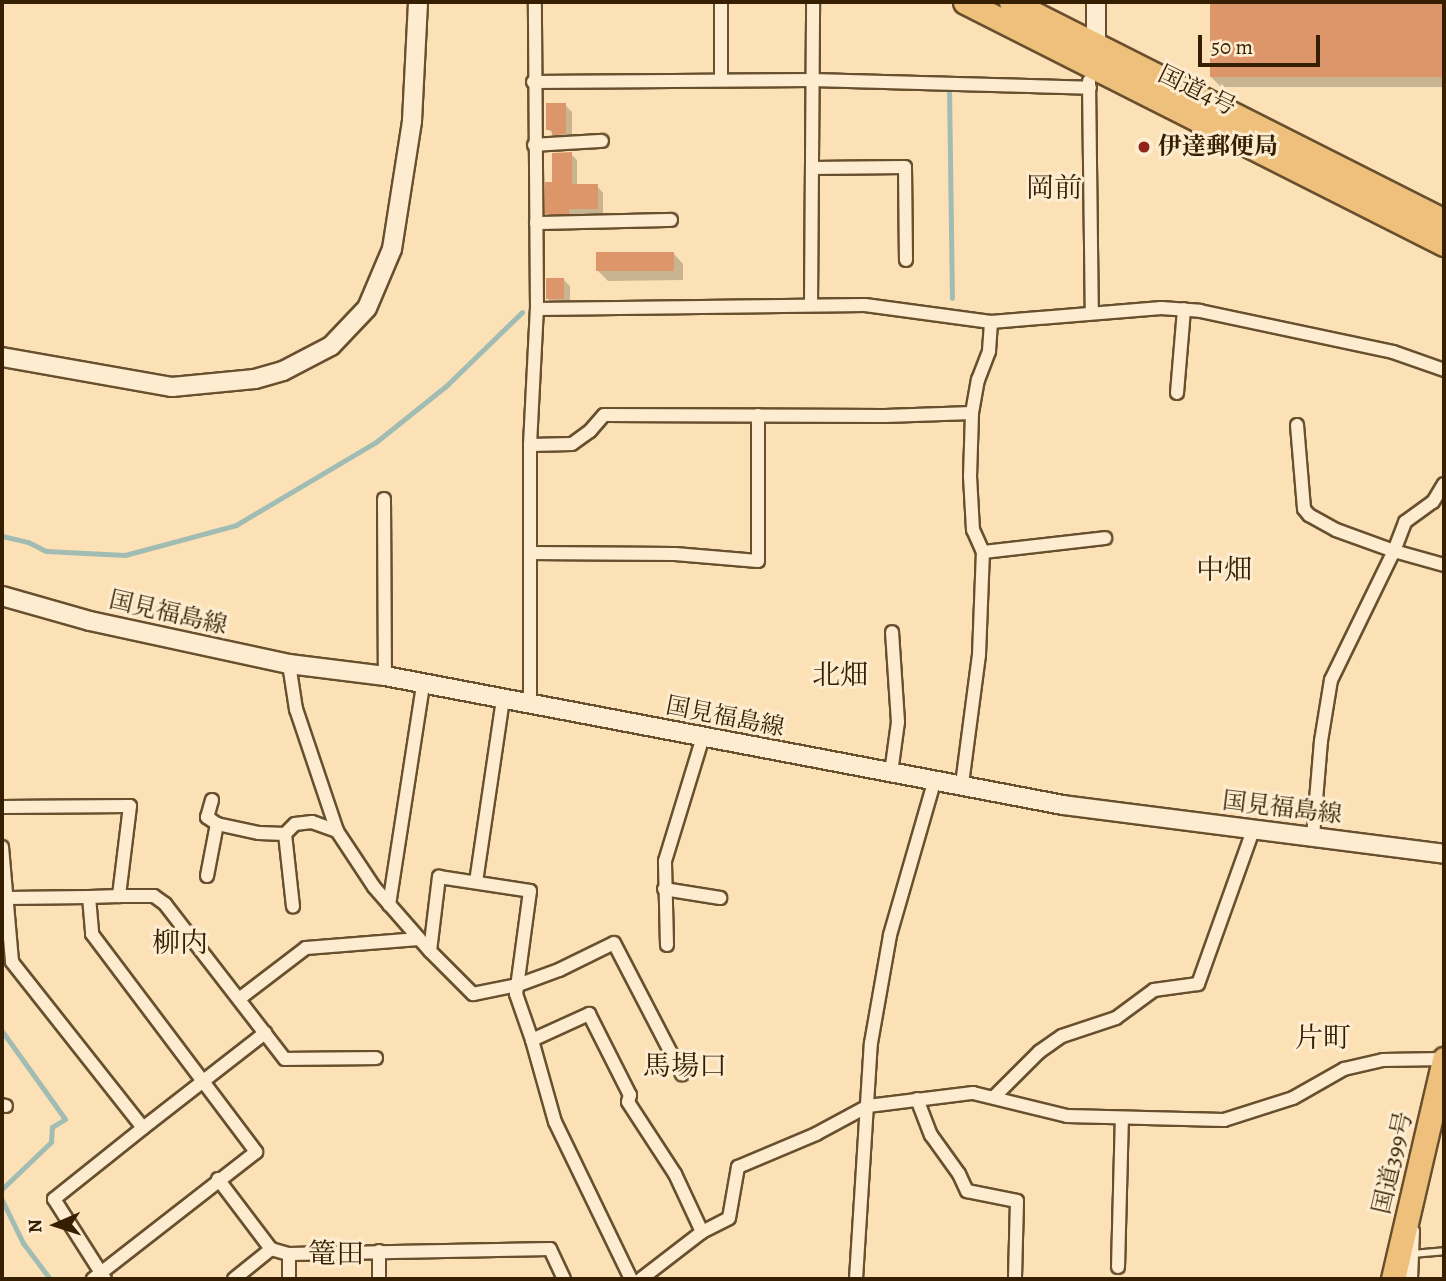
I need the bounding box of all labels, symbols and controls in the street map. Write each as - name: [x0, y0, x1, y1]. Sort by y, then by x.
- scale bar: [1201, 21, 1324, 65]
- text: 50 m: [1211, 33, 1253, 61]
- street label: 国道4号: [1153, 60, 1241, 122]
- place label: 伊達郵便局: [1158, 133, 1278, 161]
- marker: 伊達郵便局: [1136, 139, 1152, 155]
- district label: 岡前: [1026, 171, 1082, 205]
- district label: 中畑: [1196, 553, 1252, 587]
- street label: 国見福島線: [106, 585, 230, 641]
- district label: 北畑: [812, 658, 868, 692]
- street label: 国見福島線: [663, 691, 787, 743]
- street label: 国見福島線: [1221, 786, 1343, 830]
- district label: 柳内: [152, 926, 208, 960]
- district label: 片町: [1295, 1021, 1351, 1055]
- district label: 馬場口: [643, 1049, 727, 1083]
- street label: 国道399号: [1367, 1109, 1419, 1217]
- north arrow: [21, 1190, 91, 1260]
- text: N: [22, 1219, 48, 1234]
- district label: 篭田: [308, 1237, 364, 1271]

